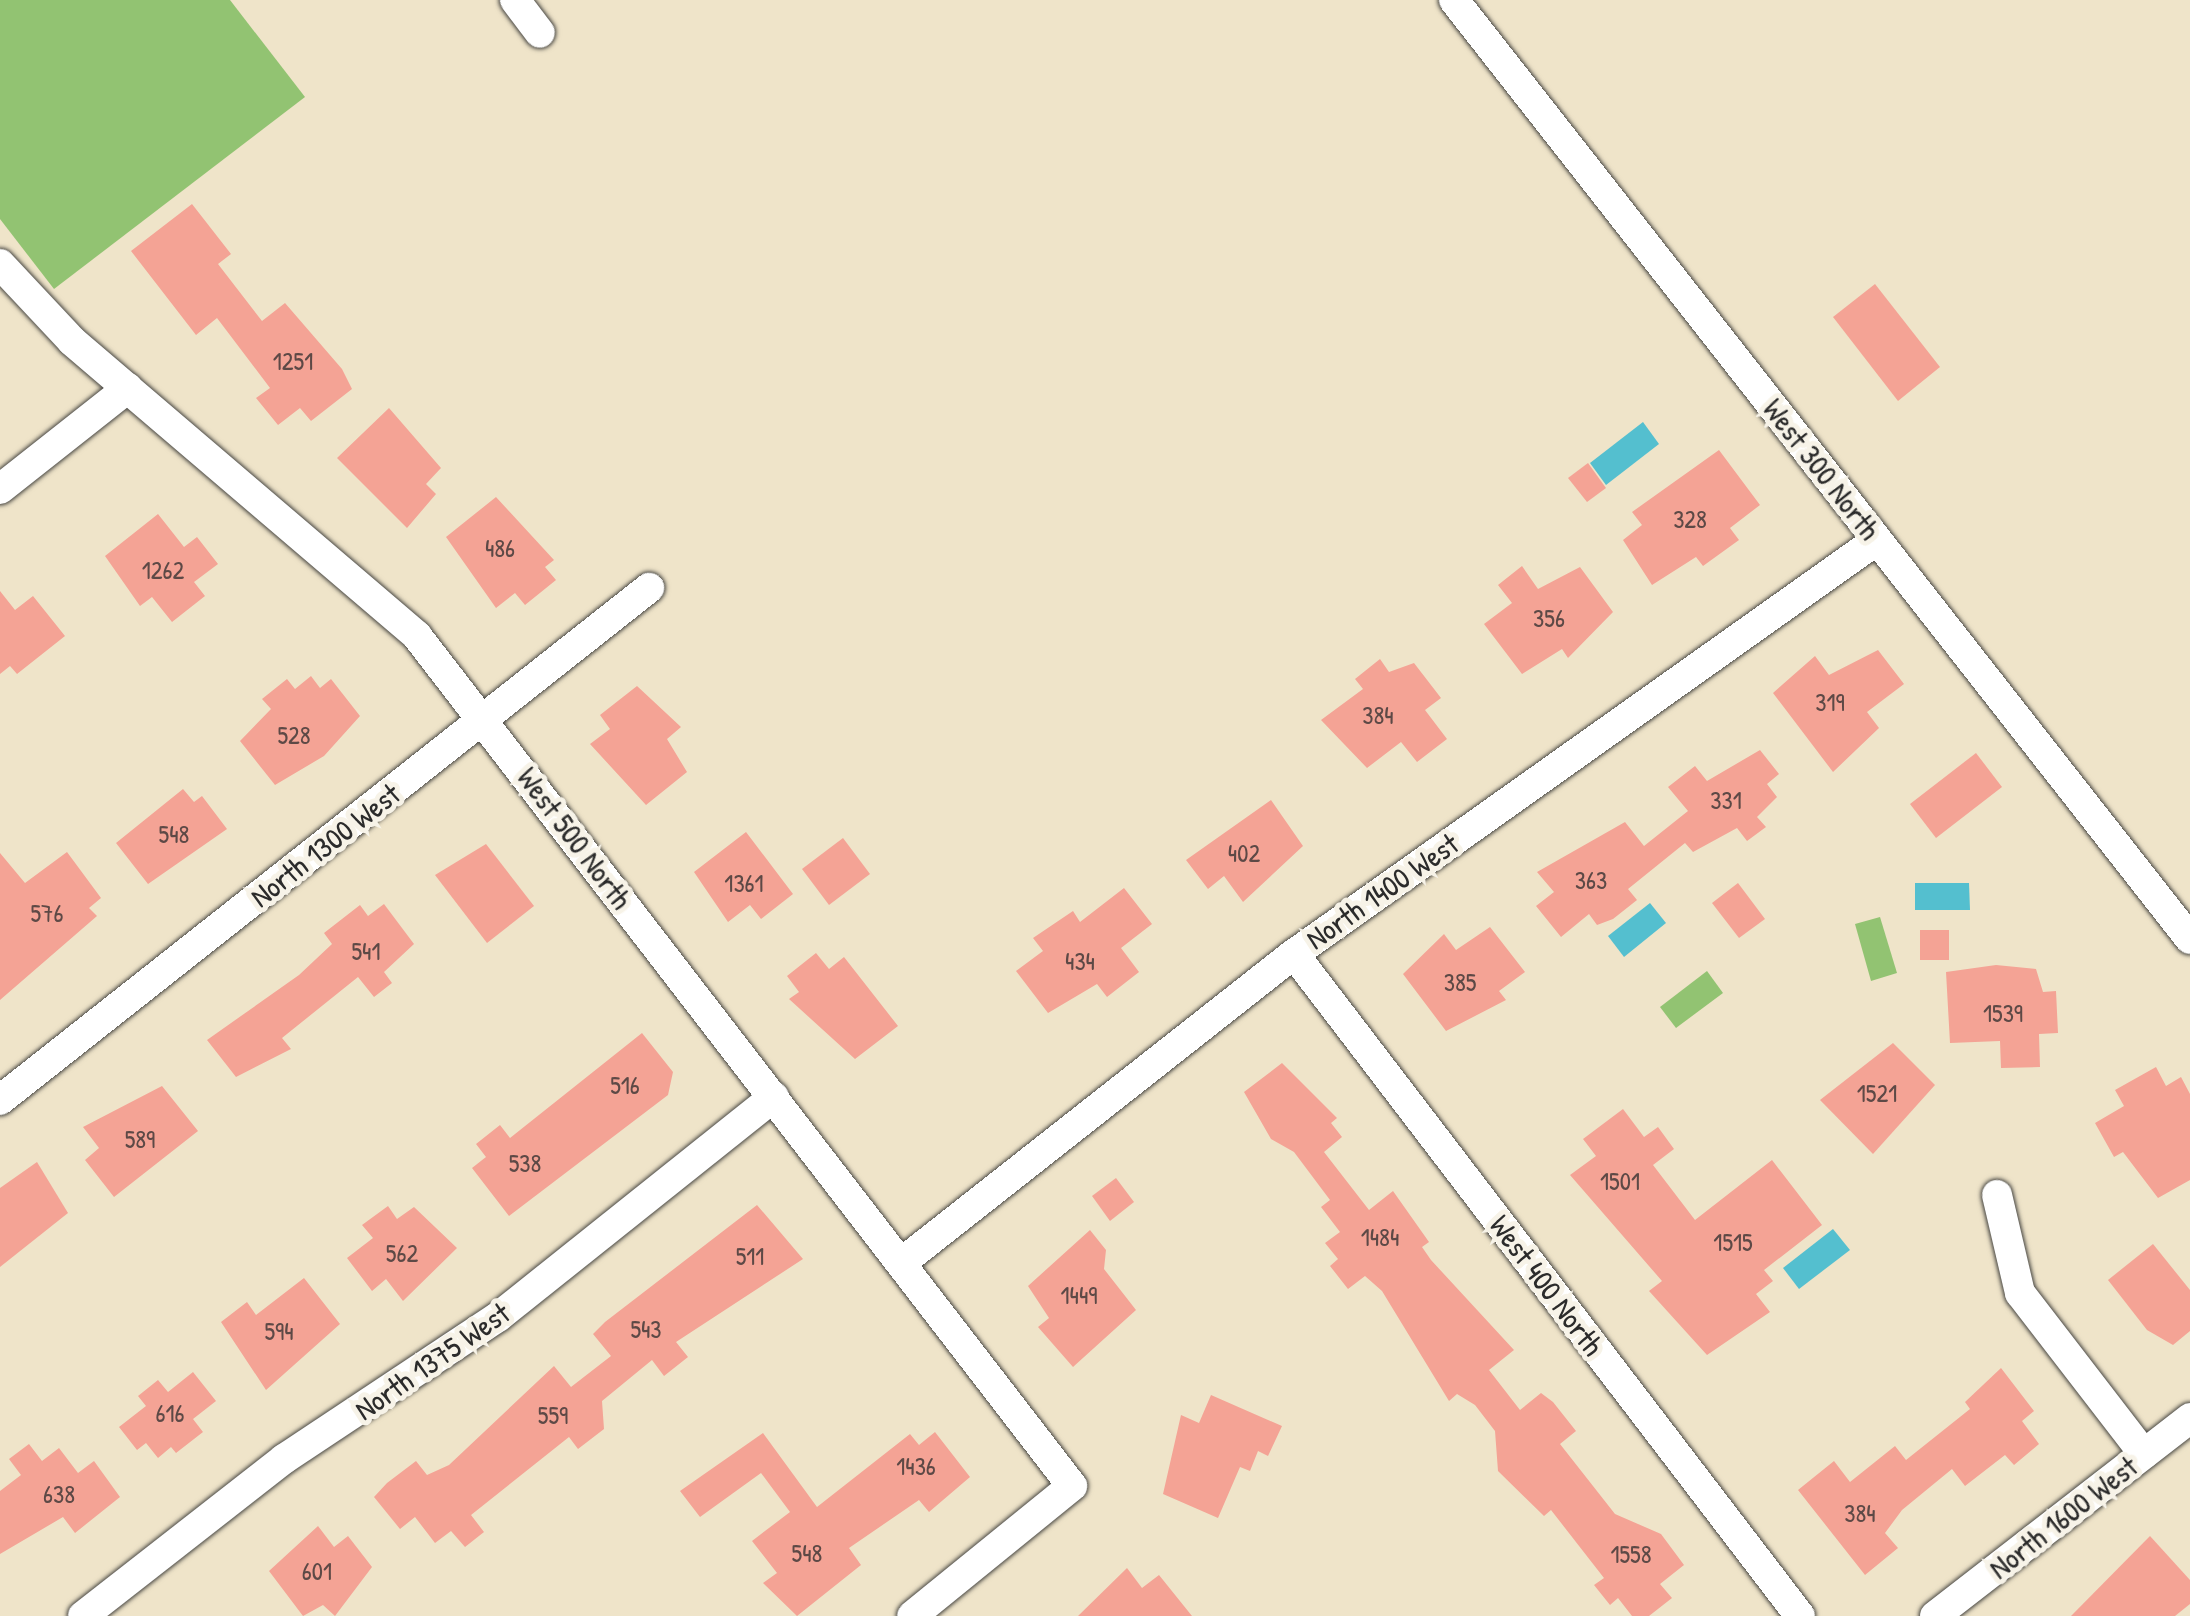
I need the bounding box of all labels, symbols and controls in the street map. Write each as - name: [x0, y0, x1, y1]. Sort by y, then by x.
- house number: 1251: [273, 346, 313, 376]
- street label: West 300 North: [1756, 391, 1888, 547]
- house number: 328: [1673, 504, 1707, 534]
- house number: 486: [485, 533, 515, 563]
- house number: 1262: [142, 555, 184, 585]
- house number: 356: [1533, 603, 1565, 633]
- house number: 319: [1815, 687, 1845, 717]
- house number: 384: [1362, 700, 1394, 730]
- house number: 528: [277, 720, 311, 750]
- street label: West 500 North: [510, 760, 640, 916]
- street label: North 1300 West: [243, 775, 407, 915]
- house number: 331: [1710, 785, 1742, 815]
- house number: 548: [159, 819, 189, 849]
- street label: North 1400 West: [1299, 825, 1465, 957]
- house number: 402: [1228, 838, 1260, 868]
- house number: 363: [1575, 865, 1607, 895]
- house number: 1361: [724, 868, 764, 898]
- house number: 576: [31, 898, 63, 928]
- house number: 541: [351, 936, 381, 966]
- house number: 434: [1065, 946, 1095, 976]
- house number: 385: [1444, 967, 1476, 997]
- house number: 1539: [1983, 998, 2023, 1028]
- house number: 516: [610, 1070, 640, 1100]
- house number: 1521: [1857, 1078, 1897, 1108]
- house number: 589: [125, 1124, 155, 1154]
- house number: 538: [509, 1148, 541, 1178]
- house number: 1501: [1600, 1166, 1640, 1196]
- street label: West 400 North: [1482, 1208, 1612, 1362]
- house number: 1484: [1361, 1222, 1399, 1252]
- house number: 1515: [1713, 1227, 1753, 1257]
- house number: 562: [386, 1238, 418, 1268]
- house number: 511: [736, 1241, 764, 1271]
- house number: 1449: [1061, 1280, 1097, 1310]
- street label: North 1375 West: [348, 1294, 516, 1428]
- house number: 543: [630, 1314, 662, 1344]
- house number: 594: [264, 1316, 294, 1346]
- house number: 616: [155, 1398, 185, 1428]
- house number: 559: [538, 1400, 568, 1430]
- street label: North 1600 West: [1982, 1448, 2144, 1586]
- house number: 1436: [896, 1451, 936, 1481]
- house number: 638: [43, 1479, 75, 1509]
- house number: 384: [1844, 1498, 1876, 1528]
- house number: 548: [792, 1538, 822, 1568]
- house number: 1558: [1610, 1539, 1652, 1569]
- house number: 601: [302, 1556, 332, 1586]

